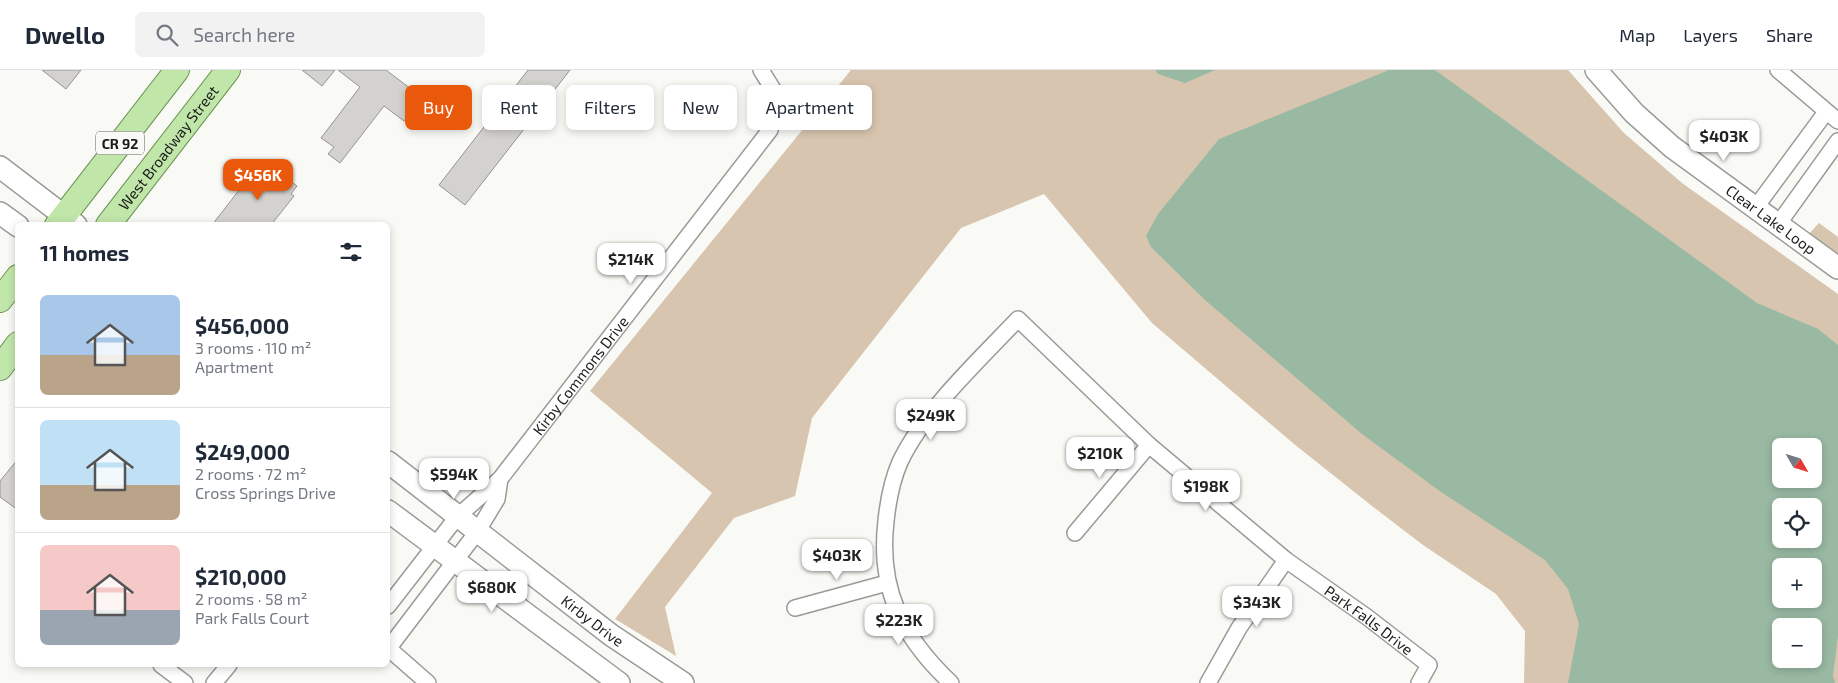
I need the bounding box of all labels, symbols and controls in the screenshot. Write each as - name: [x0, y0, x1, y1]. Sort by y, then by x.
- search box: [135, 12, 485, 57]
- text: Dwello: [25, 20, 105, 49]
- icon: search: [153, 21, 181, 49]
- text: Search here: [193, 23, 295, 46]
- text: Map: [1619, 24, 1655, 46]
- text: Layers: [1683, 24, 1738, 46]
- text: Share: [1766, 24, 1813, 46]
- street label: West Broadway Street: [114, 81, 222, 213]
- chip: Buy: [405, 85, 472, 130]
- chip: Rent: [482, 85, 556, 130]
- chip: Filters: [566, 85, 654, 130]
- chip: New: [664, 85, 737, 130]
- chip: Apartment: [747, 85, 872, 130]
- pin: $403K: [1689, 119, 1759, 162]
- text: $403K: [1700, 126, 1748, 145]
- road number: CR 92: [96, 132, 144, 154]
- pin: $456K: [223, 158, 293, 201]
- text: $456K: [234, 165, 282, 184]
- street label: Clear Lake Loop: [1723, 181, 1819, 258]
- icon: filters: [337, 238, 365, 266]
- text: 11 homes: [40, 240, 129, 265]
- pin: $214K: [596, 242, 666, 285]
- text: $214K: [608, 249, 654, 268]
- street label: Kirby Commons Drive: [529, 312, 632, 438]
- text: $456,000: [195, 313, 289, 338]
- icon: home: [80, 315, 140, 375]
- text: 3 rooms · 110 m²: [195, 338, 312, 357]
- text: Apartment: [195, 357, 274, 376]
- pin: $249K: [896, 398, 966, 441]
- text: $249K: [907, 405, 955, 424]
- pin: $210K: [1065, 436, 1135, 479]
- north arrow: [1772, 438, 1822, 488]
- map controls: [1772, 438, 1822, 668]
- text: $249,000: [195, 439, 290, 464]
- icon: home: [80, 440, 140, 500]
- text: $210K: [1077, 443, 1123, 462]
- pin: $594K: [419, 458, 489, 500]
- text: 2 rooms · 72 m²: [195, 464, 306, 483]
- text: $594K: [430, 464, 478, 483]
- pin: $198K: [1171, 470, 1241, 512]
- text: $198K: [1183, 476, 1229, 495]
- text: Cross Springs Drive: [195, 483, 336, 502]
- button: locate: [1772, 498, 1822, 548]
- pin: $403K: [802, 538, 872, 581]
- text: $403K: [813, 545, 861, 564]
- button: +: [1772, 558, 1822, 608]
- text: $210,000: [195, 564, 287, 589]
- icon: home: [80, 565, 140, 625]
- pin: $680K: [457, 570, 527, 613]
- text: $680K: [468, 577, 516, 596]
- street label: Park Falls Drive: [1321, 581, 1417, 658]
- pin: $343K: [1222, 586, 1292, 628]
- text: 2 rooms · 58 m²: [195, 589, 308, 608]
- street label: Kirby Drive: [558, 591, 627, 650]
- text: $343K: [1233, 592, 1281, 611]
- pin: $223K: [864, 604, 934, 646]
- text: Park Falls Court: [195, 608, 309, 627]
- text: $223K: [875, 610, 923, 629]
- button: −: [1772, 618, 1822, 668]

